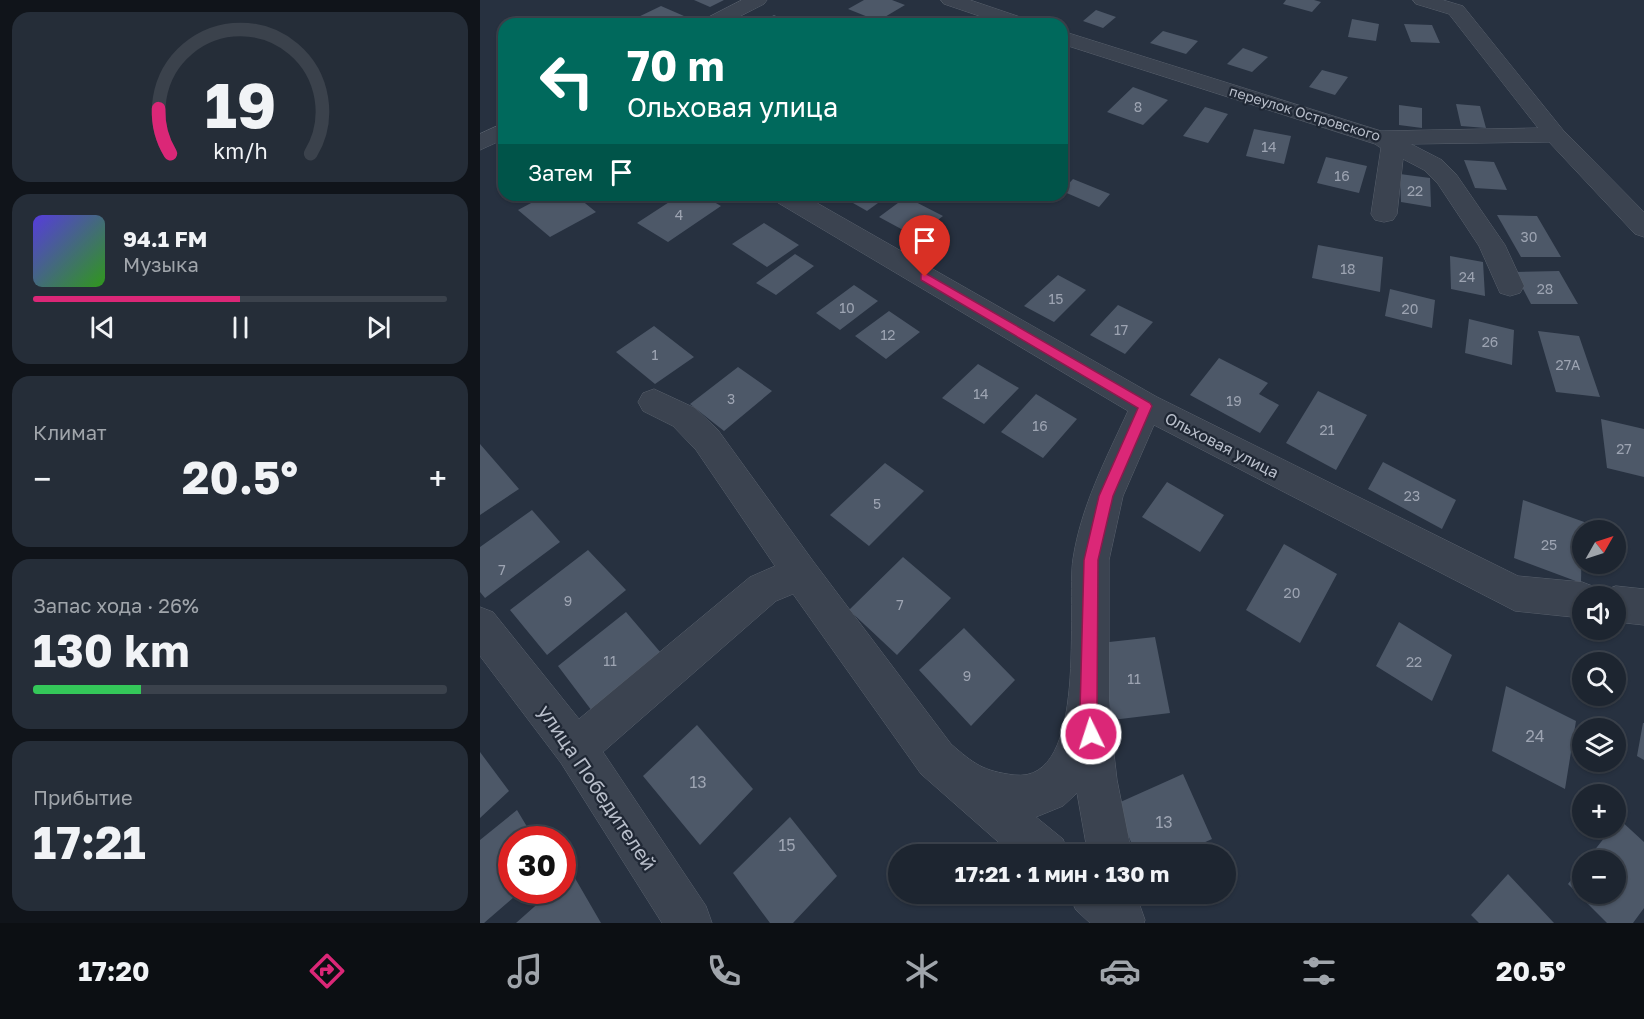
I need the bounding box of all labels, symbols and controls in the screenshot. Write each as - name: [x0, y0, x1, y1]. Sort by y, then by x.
- text: 70 m: [627, 40, 724, 90]
- icon: left: [528, 42, 606, 120]
- text: 19: [204, 67, 276, 142]
- street label: переулок Островского: [1227, 82, 1383, 144]
- text: Ольховая улица: [627, 91, 838, 123]
- house number: 8: [1134, 98, 1142, 115]
- text: km/h: [213, 138, 267, 164]
- house number: 14: [1261, 138, 1277, 155]
- icon: arrive: [605, 156, 638, 189]
- text: Затем: [528, 159, 593, 186]
- house number: 16: [1334, 167, 1350, 184]
- house number: 22: [1407, 182, 1423, 199]
- house number: 4: [675, 206, 683, 223]
- pin: [899, 215, 950, 277]
- icon: arrive: [908, 224, 941, 257]
- text: 94.1 FM: [123, 225, 207, 252]
- house number: 30: [1521, 228, 1537, 245]
- text: Музыка: [123, 252, 199, 276]
- house number: 18: [1340, 260, 1356, 277]
- house number: 24: [1459, 268, 1475, 285]
- house number: 28: [1537, 280, 1553, 297]
- house number: 15: [1049, 290, 1063, 307]
- house number: 10: [839, 299, 855, 316]
- house number: 20: [1402, 300, 1418, 317]
- icon: previous: [86, 311, 119, 344]
- icon: pause: [224, 311, 257, 344]
- icon: next: [362, 311, 395, 344]
- house number: 17: [1114, 321, 1128, 338]
- house number: 12: [881, 326, 895, 343]
- house number: 26: [1482, 333, 1498, 350]
- house number: 1: [652, 346, 659, 363]
- house number: 27А: [1556, 356, 1581, 373]
- house number: 14: [973, 385, 989, 402]
- house number: 3: [727, 390, 735, 407]
- house number: 19: [1226, 392, 1242, 409]
- street label: Ольховая улица: [1162, 408, 1282, 482]
- house number: 16: [1032, 417, 1048, 434]
- text: Климат: [33, 420, 107, 444]
- house number: 21: [1320, 421, 1335, 438]
- house number: 27: [1616, 440, 1632, 457]
- text: 20.5°: [182, 450, 298, 504]
- text: −: [33, 459, 51, 498]
- text: +: [429, 459, 447, 498]
- house number: 23: [1404, 487, 1420, 504]
- house number: 5: [873, 495, 881, 512]
- north arrow: [1572, 520, 1626, 574]
- map controls: [1572, 520, 1626, 904]
- house number: 25: [1541, 536, 1557, 553]
- house number: 7: [498, 561, 506, 578]
- house number: 20: [1284, 584, 1300, 601]
- button: sound: [1572, 586, 1626, 640]
- house number: 9: [564, 592, 572, 609]
- text: Запас хода · 26%: [33, 593, 199, 617]
- house number: 7: [896, 596, 904, 613]
- text: 130 km: [33, 623, 190, 677]
- house number: 11: [603, 652, 617, 669]
- button: search: [1572, 652, 1626, 706]
- house number: 22: [1406, 653, 1422, 670]
- house number: 9: [963, 667, 971, 684]
- house number: 11: [1127, 670, 1141, 687]
- street label: улица Победителей: [534, 700, 662, 874]
- position arrow: [1059, 702, 1123, 766]
- button: layers: [1572, 718, 1626, 772]
- house number: 24: [1525, 726, 1545, 746]
- house number: 13: [689, 772, 707, 792]
- button: +: [1572, 784, 1626, 838]
- text: Прибытие: [33, 785, 133, 809]
- house number: 13: [1155, 812, 1173, 832]
- text: 17:21: [33, 815, 146, 869]
- speed limit sign: 30: [498, 826, 576, 904]
- house number: 15: [778, 835, 796, 855]
- button: −: [1572, 850, 1626, 904]
- text: 17:21 · 1 мин · 130 m: [955, 860, 1169, 887]
- icon: directions: [306, 950, 348, 992]
- icon: music: [504, 950, 546, 992]
- icon: phone: [703, 950, 745, 992]
- icon: climate: [901, 950, 943, 992]
- icon: car: [1099, 950, 1141, 992]
- icon: filters: [1298, 950, 1340, 992]
- text: 17:20: [78, 955, 149, 987]
- text: 20.5°: [1496, 955, 1566, 987]

